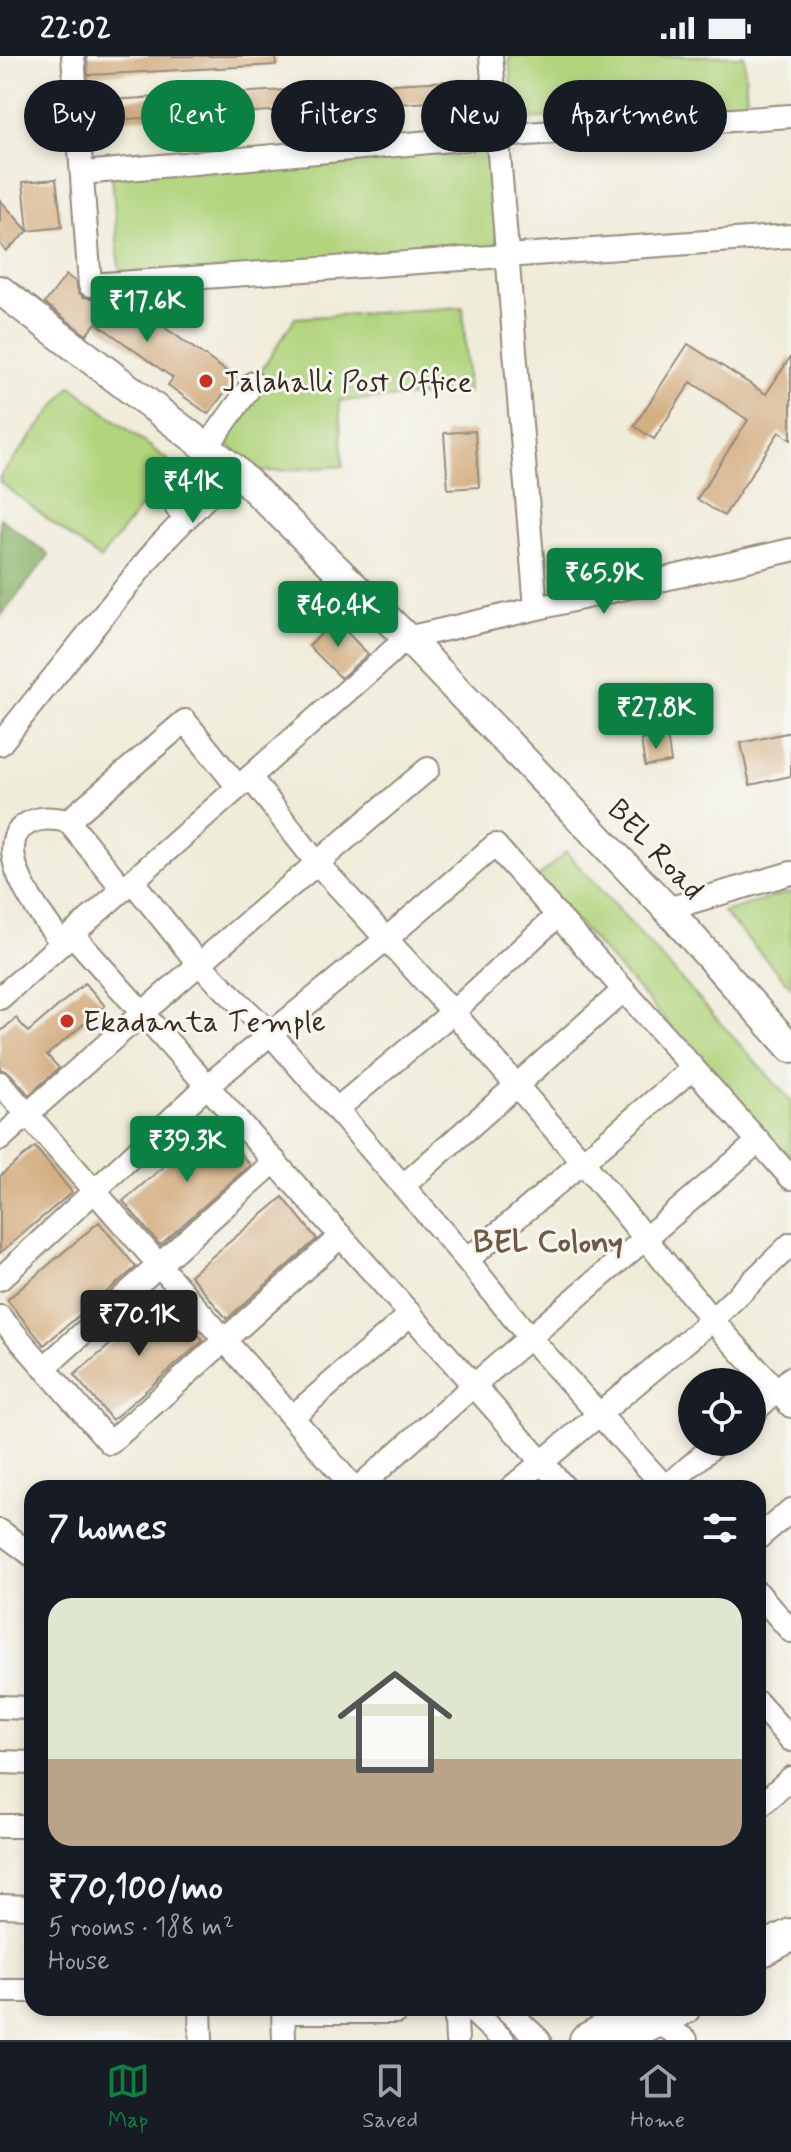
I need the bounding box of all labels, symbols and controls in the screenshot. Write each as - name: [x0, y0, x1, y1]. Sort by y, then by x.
- text: 22:02: [40, 9, 111, 48]
- chip: Buy: [24, 80, 125, 152]
- chip: Rent: [141, 80, 255, 152]
- chip: Filters: [271, 80, 405, 152]
- chip: New: [421, 80, 527, 152]
- chip: Apartment: [543, 80, 727, 152]
- pin: ₹17.6K: [82, 276, 212, 344]
- text: ₹17.6K: [109, 285, 185, 319]
- place label: Jalahalli Post Office: [222, 363, 472, 402]
- marker: Jalahalli Post Office: [197, 372, 215, 390]
- pin: ₹41K: [146, 457, 240, 525]
- text: ₹41K: [163, 466, 223, 500]
- pin: ₹65.9K: [539, 548, 669, 616]
- text: ₹65.9K: [565, 557, 643, 591]
- pin: ₹40.4K: [273, 581, 403, 649]
- text: ₹40.4K: [296, 590, 380, 624]
- pin: ₹27.8K: [591, 683, 721, 751]
- text: ₹27.8K: [616, 692, 696, 726]
- street label: BEL Road: [598, 791, 712, 909]
- place label: Ekadanta Temple: [83, 1003, 326, 1042]
- marker: Ekadanta Temple: [58, 1012, 76, 1030]
- pin: ₹39.3K: [122, 1116, 252, 1184]
- text: ₹39.3K: [148, 1125, 226, 1159]
- district label: BEL Colony: [473, 1222, 623, 1264]
- pin: ₹70.1K: [74, 1290, 204, 1358]
- text: ₹70.1K: [99, 1299, 179, 1333]
- map controls: [678, 1368, 766, 1456]
- button: locate: [678, 1368, 766, 1456]
- text: 7 homes: [48, 1506, 167, 1551]
- icon: filters: [698, 1506, 742, 1550]
- icon: home: [323, 1650, 467, 1794]
- text: ₹70,100/mo: [48, 1866, 223, 1911]
- text: 5 rooms · 188 m²: [48, 1911, 234, 1945]
- text: House: [48, 1945, 109, 1979]
- tab: Map: [106, 2059, 150, 2135]
- tab: Saved: [362, 2059, 418, 2135]
- tab: Home: [630, 2059, 685, 2135]

